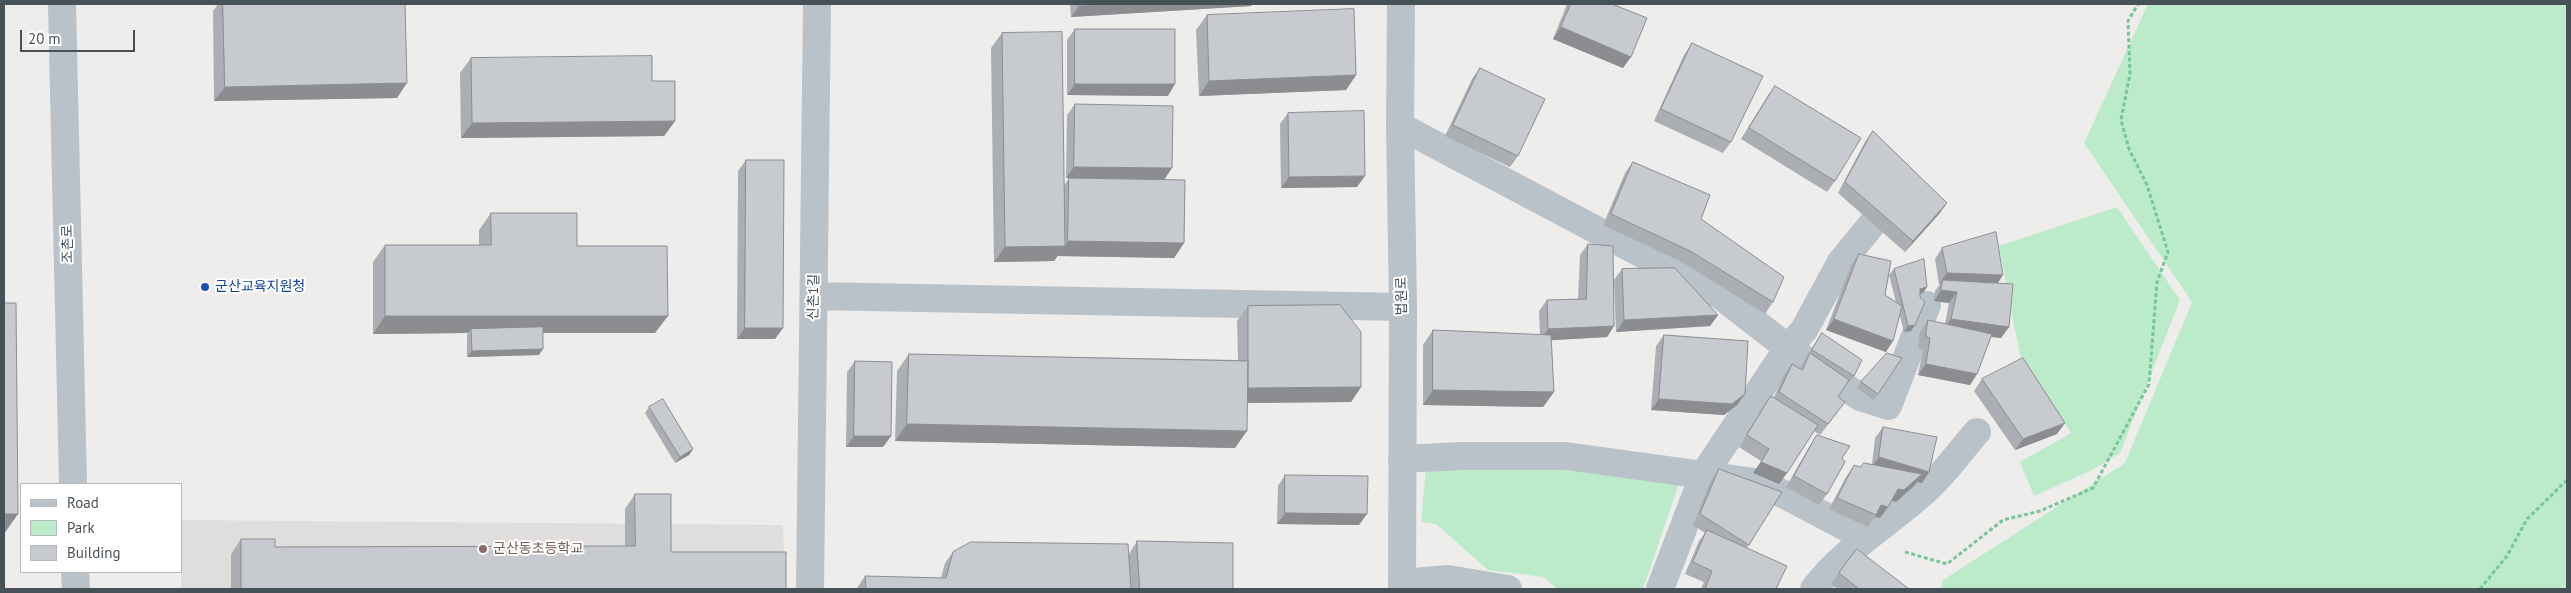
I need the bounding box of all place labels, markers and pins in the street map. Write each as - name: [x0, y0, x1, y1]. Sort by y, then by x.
- place label: 군산교육지원청: [215, 279, 305, 295]
- marker: 군산교육지원청: [199, 281, 211, 293]
- place label: 군산동초등학교: [493, 541, 583, 557]
- marker: 군산동초등학교: [477, 543, 489, 555]

